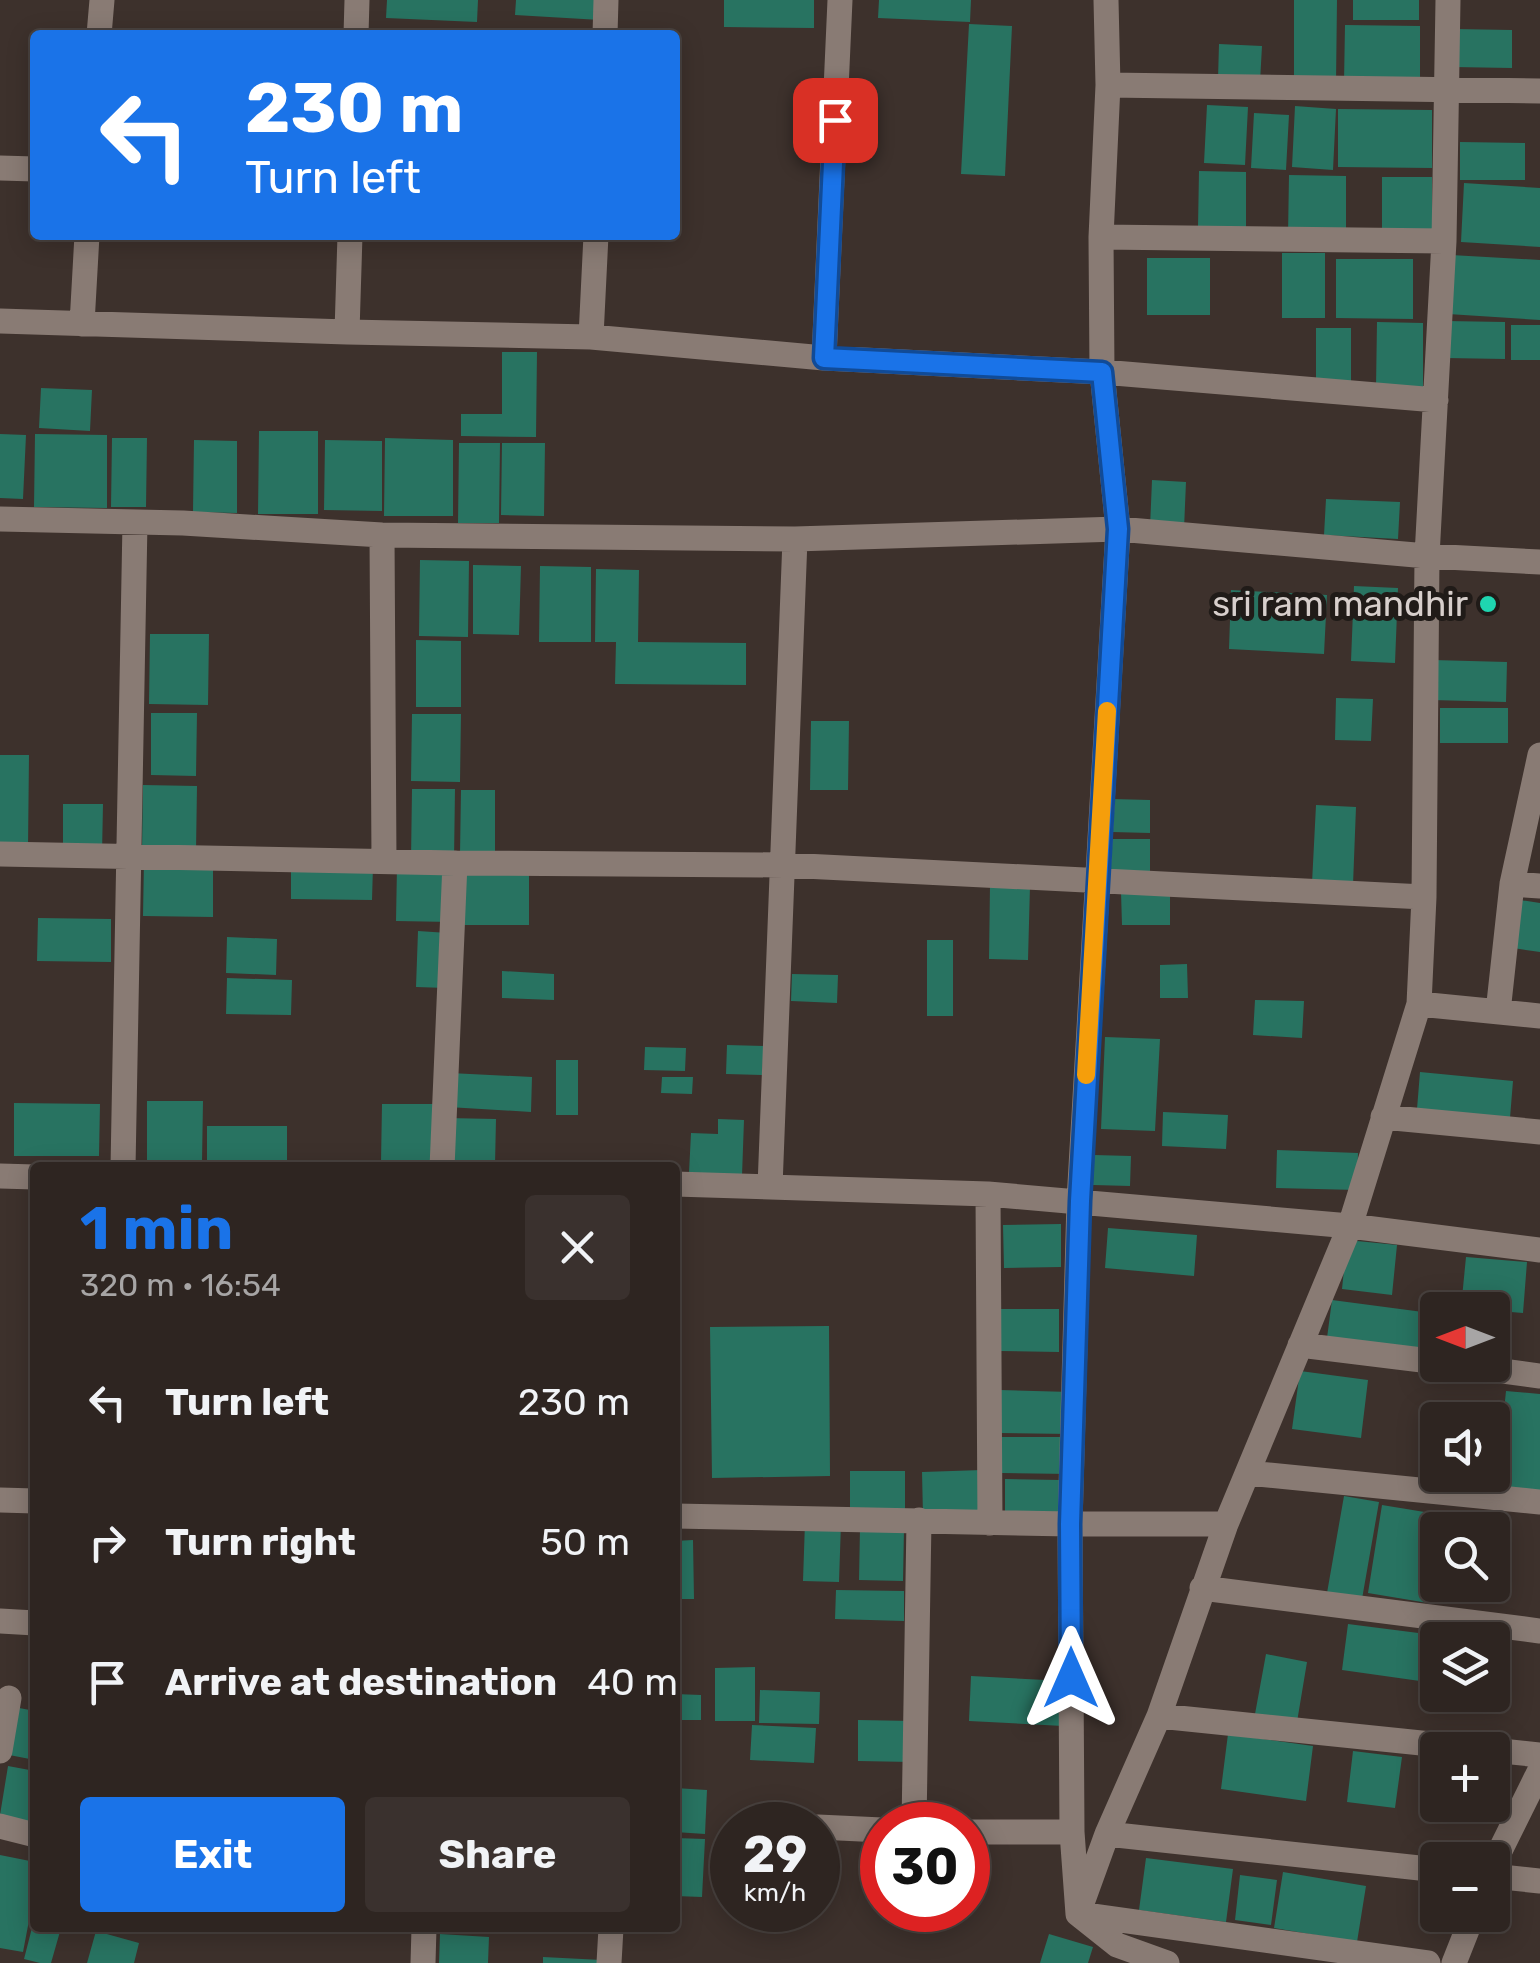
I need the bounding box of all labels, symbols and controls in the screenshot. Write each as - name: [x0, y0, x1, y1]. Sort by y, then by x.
- text: 230 m: [245, 67, 463, 150]
- icon: left: [80, 70, 210, 200]
- pin: [793, 78, 878, 163]
- icon: arrive: [808, 93, 863, 148]
- text: Turn left: [245, 151, 421, 204]
- place label: sri ram mandhir: [1212, 583, 1468, 625]
- marker: sri ram mandhir: [1477, 593, 1499, 615]
- text: 1 min: [80, 1193, 233, 1264]
- button: close: [525, 1195, 630, 1300]
- text: 320 m · 16:54: [80, 1266, 281, 1304]
- north arrow: [1420, 1292, 1510, 1382]
- map controls: [1420, 1292, 1510, 1932]
- icon: left: [80, 1375, 135, 1430]
- text: Turn left: [165, 1379, 329, 1425]
- text: 230 m: [518, 1379, 630, 1425]
- button: sound: [1420, 1402, 1510, 1492]
- button: search: [1420, 1512, 1510, 1602]
- icon: right: [80, 1515, 135, 1570]
- text: Turn right: [165, 1519, 356, 1565]
- text: 50 m: [540, 1519, 630, 1565]
- button: layers: [1420, 1622, 1510, 1712]
- position arrow: [1019, 1626, 1123, 1730]
- icon: arrive: [80, 1655, 135, 1710]
- text: Arrive at destination: [165, 1659, 557, 1705]
- text: 40 m: [587, 1659, 678, 1705]
- button: +: [1420, 1732, 1510, 1822]
- button: Exit: [80, 1797, 345, 1912]
- button: Share: [365, 1797, 630, 1912]
- speed limit sign: 30: [860, 1802, 990, 1932]
- text: 29: [743, 1825, 807, 1885]
- button: −: [1420, 1842, 1510, 1932]
- text: km/h: [744, 1878, 806, 1907]

